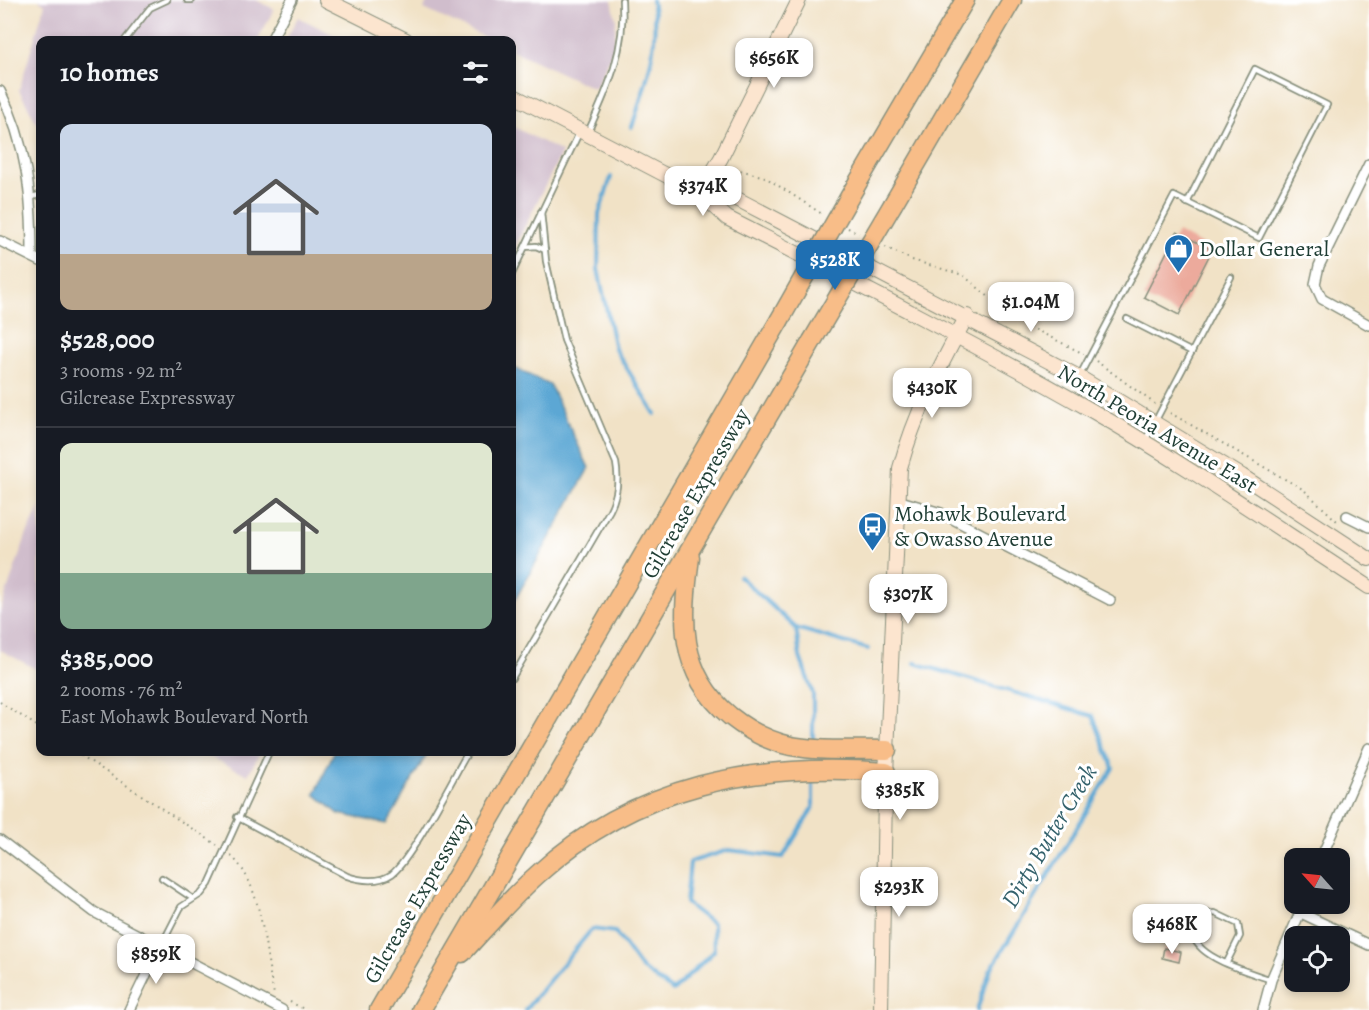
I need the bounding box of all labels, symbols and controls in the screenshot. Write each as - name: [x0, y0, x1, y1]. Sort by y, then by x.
- pin: $656K: [732, 38, 816, 89]
- text: $656K: [749, 44, 799, 71]
- text: 10 homes: [60, 55, 159, 90]
- icon: filters: [459, 56, 492, 89]
- icon: home: [222, 163, 330, 271]
- pin: $374K: [661, 166, 745, 217]
- text: $374K: [679, 172, 728, 199]
- shop icon: Dollar General: [1162, 232, 1194, 274]
- place label: Dollar General: [1199, 234, 1329, 264]
- pin: $528K: [793, 240, 877, 291]
- text: $528K: [810, 246, 860, 273]
- pin: $1.04M: [982, 282, 1080, 333]
- text: $1.04M: [1002, 288, 1060, 315]
- text: $528,000: [60, 322, 154, 357]
- text: 3 rooms · 92 m²: [60, 357, 182, 384]
- street label: North Peoria Avenue East: [1052, 357, 1263, 500]
- pin: $430K: [890, 368, 974, 419]
- text: $430K: [907, 374, 957, 401]
- text: Gilcrease Expressway: [60, 384, 235, 411]
- street label: Gilcrease Expressway: [635, 403, 757, 584]
- icon: home: [222, 482, 330, 590]
- place label: Mohawk Boulevard & Owasso Avenue: [894, 499, 1066, 554]
- bus stop icon: Mohawk Boulevard & Owasso Avenue: [857, 510, 889, 552]
- pin: $307K: [866, 574, 950, 625]
- text: $307K: [883, 580, 933, 607]
- text: $385,000: [60, 641, 153, 676]
- text: 2 rooms · 76 m²: [60, 676, 182, 703]
- text: East Mohawk Boulevard North: [60, 703, 309, 730]
- water label: Dirty Butter Creek: [994, 758, 1105, 914]
- pin: $385K: [858, 770, 942, 821]
- text: $385K: [875, 776, 925, 803]
- street label: Gilcrease Expressway: [357, 808, 479, 989]
- north arrow: [1284, 848, 1350, 914]
- map controls: [1284, 848, 1350, 992]
- pin: $293K: [857, 867, 941, 918]
- text: $293K: [874, 873, 924, 900]
- pin: $468K: [1130, 904, 1214, 955]
- text: $468K: [1147, 910, 1197, 937]
- button: locate: [1284, 926, 1350, 992]
- pin: $859K: [114, 934, 198, 985]
- text: $859K: [131, 940, 181, 967]

